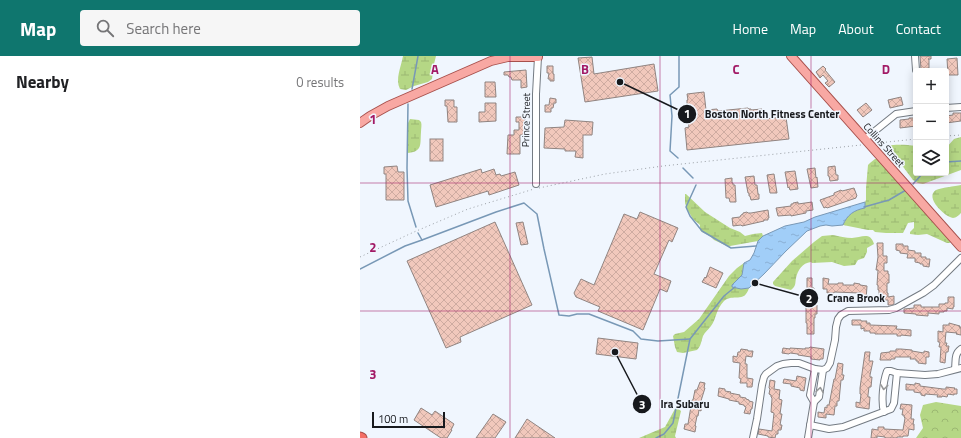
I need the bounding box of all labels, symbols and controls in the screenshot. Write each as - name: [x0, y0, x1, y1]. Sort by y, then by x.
- search box: [80, 10, 360, 46]
- text: Map: [20, 14, 56, 43]
- icon: search: [94, 17, 116, 39]
- text: Search here: [126, 17, 201, 40]
- text: Home: [733, 18, 768, 39]
- text: Map: [790, 18, 816, 39]
- text: About: [838, 18, 874, 39]
- text: Contact: [896, 18, 941, 39]
- text: A: [431, 59, 439, 79]
- text: B: [581, 59, 589, 79]
- text: C: [732, 59, 740, 79]
- text: D: [882, 59, 890, 79]
- map controls: [913, 68, 949, 176]
- button: +: [913, 68, 949, 104]
- text: Nearby: [16, 69, 69, 95]
- text: 0 results: [296, 72, 344, 92]
- street label: Prince Street: [518, 92, 534, 147]
- callout: Boston North Fitness Center: [677, 102, 847, 125]
- text: 1: [684, 104, 690, 123]
- button: −: [913, 104, 949, 140]
- text: Boston North Fitness Center: [705, 106, 839, 122]
- text: 1: [369, 109, 377, 129]
- street label: Collins Street: [860, 119, 908, 171]
- button: layers: [913, 140, 949, 176]
- text: 2: [369, 237, 377, 257]
- callout: Crane Brook: [799, 287, 893, 310]
- text: 2: [806, 289, 812, 308]
- text: Crane Brook: [827, 290, 885, 306]
- text: 3: [369, 364, 377, 384]
- one-way arrow: [880, 384, 889, 390]
- one-way arrow: [815, 387, 824, 393]
- callout: Ira Subaru: [632, 393, 717, 416]
- text: 3: [639, 395, 645, 414]
- text: Ira Subaru: [660, 396, 710, 412]
- scale bar: [372, 410, 445, 429]
- text: 100 m: [378, 411, 408, 427]

